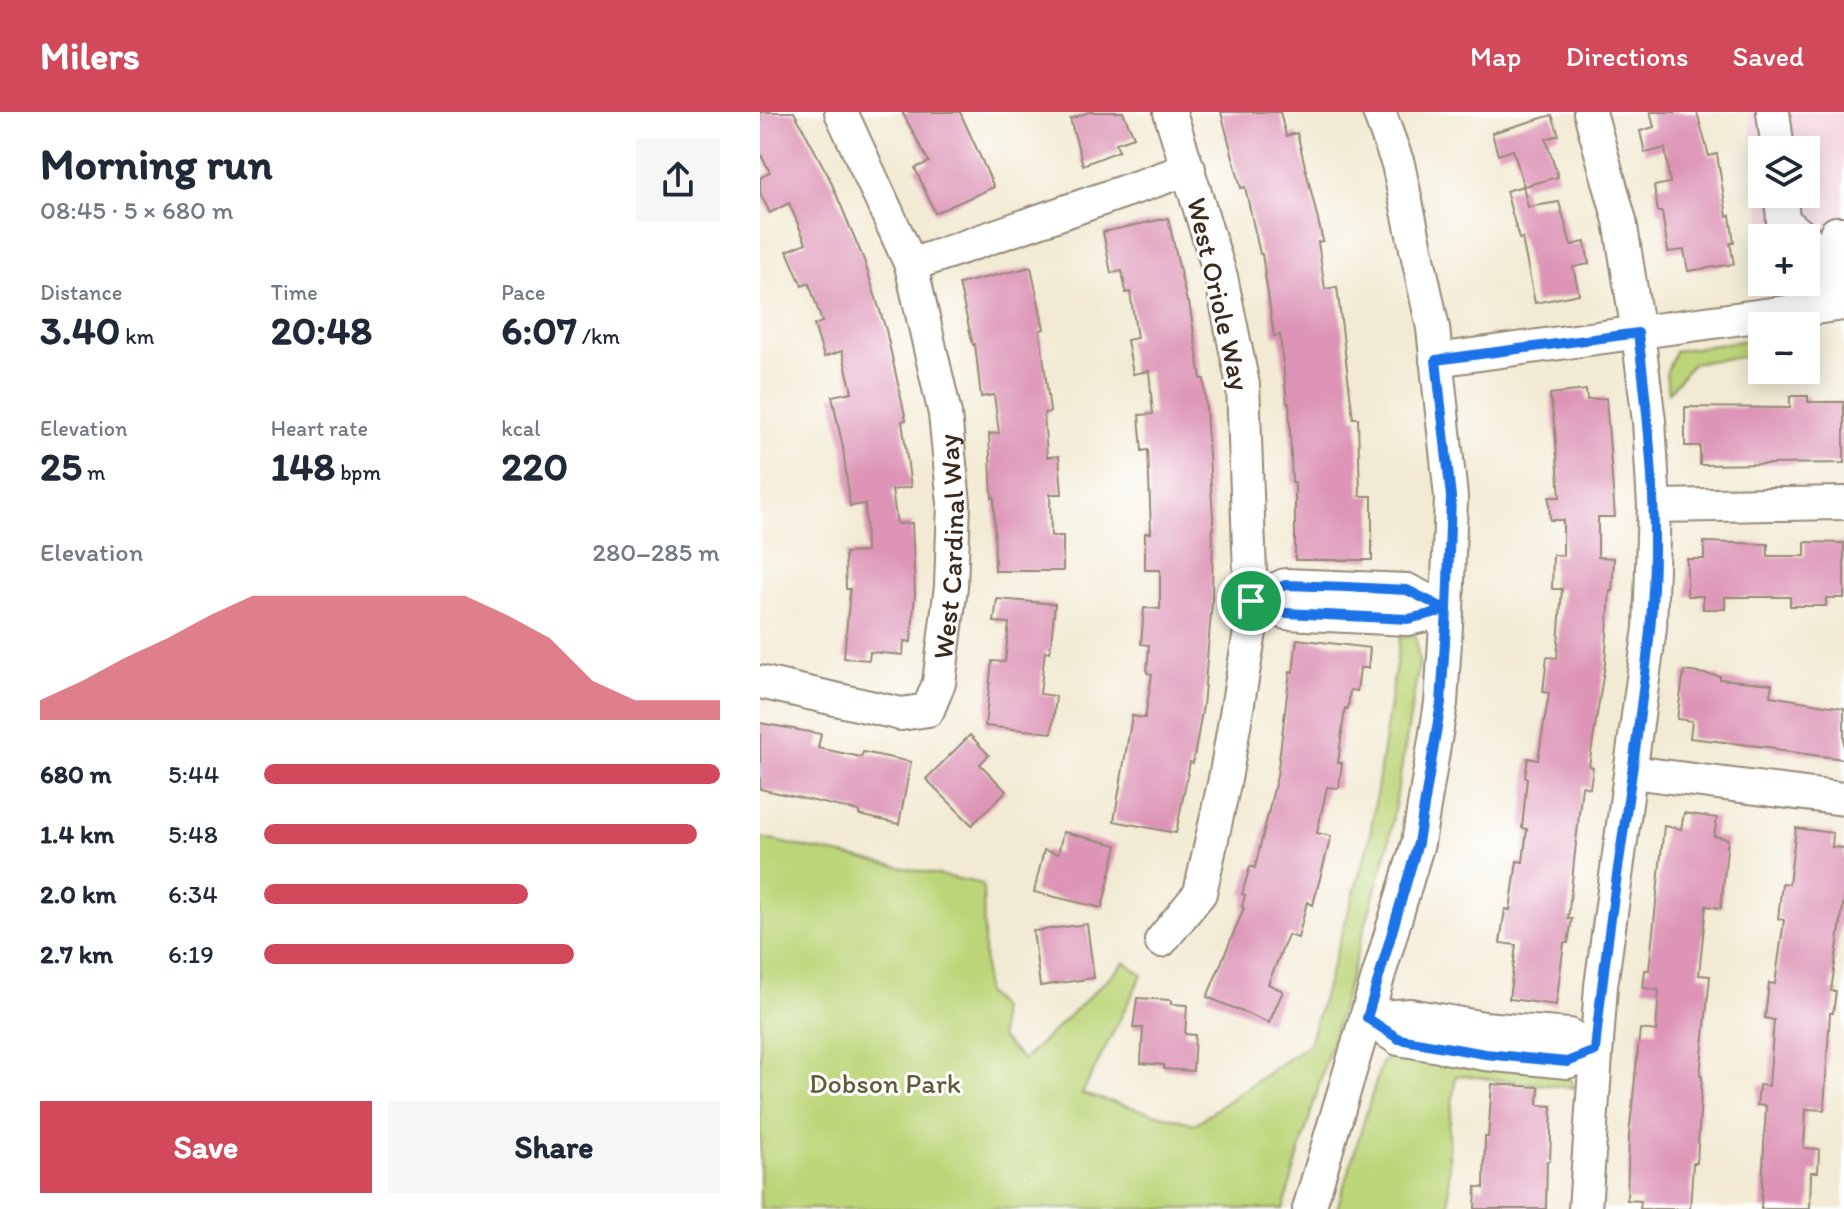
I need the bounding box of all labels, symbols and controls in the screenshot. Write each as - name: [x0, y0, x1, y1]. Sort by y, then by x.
- text: Milers: [40, 33, 140, 79]
- text: Map: [1470, 39, 1521, 73]
- text: Directions: [1565, 39, 1689, 73]
- text: Saved: [1733, 39, 1804, 73]
- map controls: [1748, 136, 1820, 384]
- button: layers: [1748, 136, 1820, 208]
- text: Morning run: [40, 137, 273, 190]
- button: share: [636, 138, 720, 222]
- text: 08:45 · 5 × 680 m: [40, 194, 234, 226]
- street label: West Oriole Way: [1180, 194, 1258, 394]
- button: +: [1748, 224, 1820, 296]
- text: Distance: [40, 279, 122, 306]
- text: Time: [271, 279, 318, 306]
- text: Pace: [501, 279, 545, 306]
- text: 3.40: [40, 306, 120, 354]
- text: 20:48: [271, 306, 372, 354]
- text: 6:07: [501, 306, 577, 354]
- button: −: [1748, 312, 1820, 384]
- text: km: [120, 323, 154, 350]
- text: /km: [577, 323, 620, 350]
- text: Elevation: [40, 415, 127, 442]
- text: Heart rate: [271, 415, 368, 442]
- text: kcal: [501, 415, 540, 442]
- street label: West Cardinal Way: [925, 433, 971, 661]
- text: 25: [40, 442, 82, 490]
- text: 148: [271, 442, 335, 490]
- text: 220: [501, 442, 568, 490]
- text: m: [82, 459, 106, 486]
- text: bpm: [335, 459, 381, 486]
- text: Elevation: [40, 536, 143, 568]
- text: 280–285 m: [592, 536, 720, 568]
- pin: [1217, 567, 1285, 635]
- icon: arrive: [1229, 579, 1273, 623]
- text: 680 m: [40, 758, 112, 790]
- text: 5:44: [168, 758, 219, 790]
- text: 1.4 km: [40, 818, 114, 850]
- text: 5:48: [168, 818, 218, 850]
- text: 2.0 km: [40, 878, 116, 910]
- text: 6:34: [168, 878, 218, 910]
- text: 2.7 km: [40, 938, 113, 970]
- text: 6:19: [168, 938, 214, 970]
- park label: Dobson Park: [809, 1066, 961, 1100]
- button: Save: [40, 1101, 372, 1193]
- button: Share: [388, 1101, 720, 1193]

